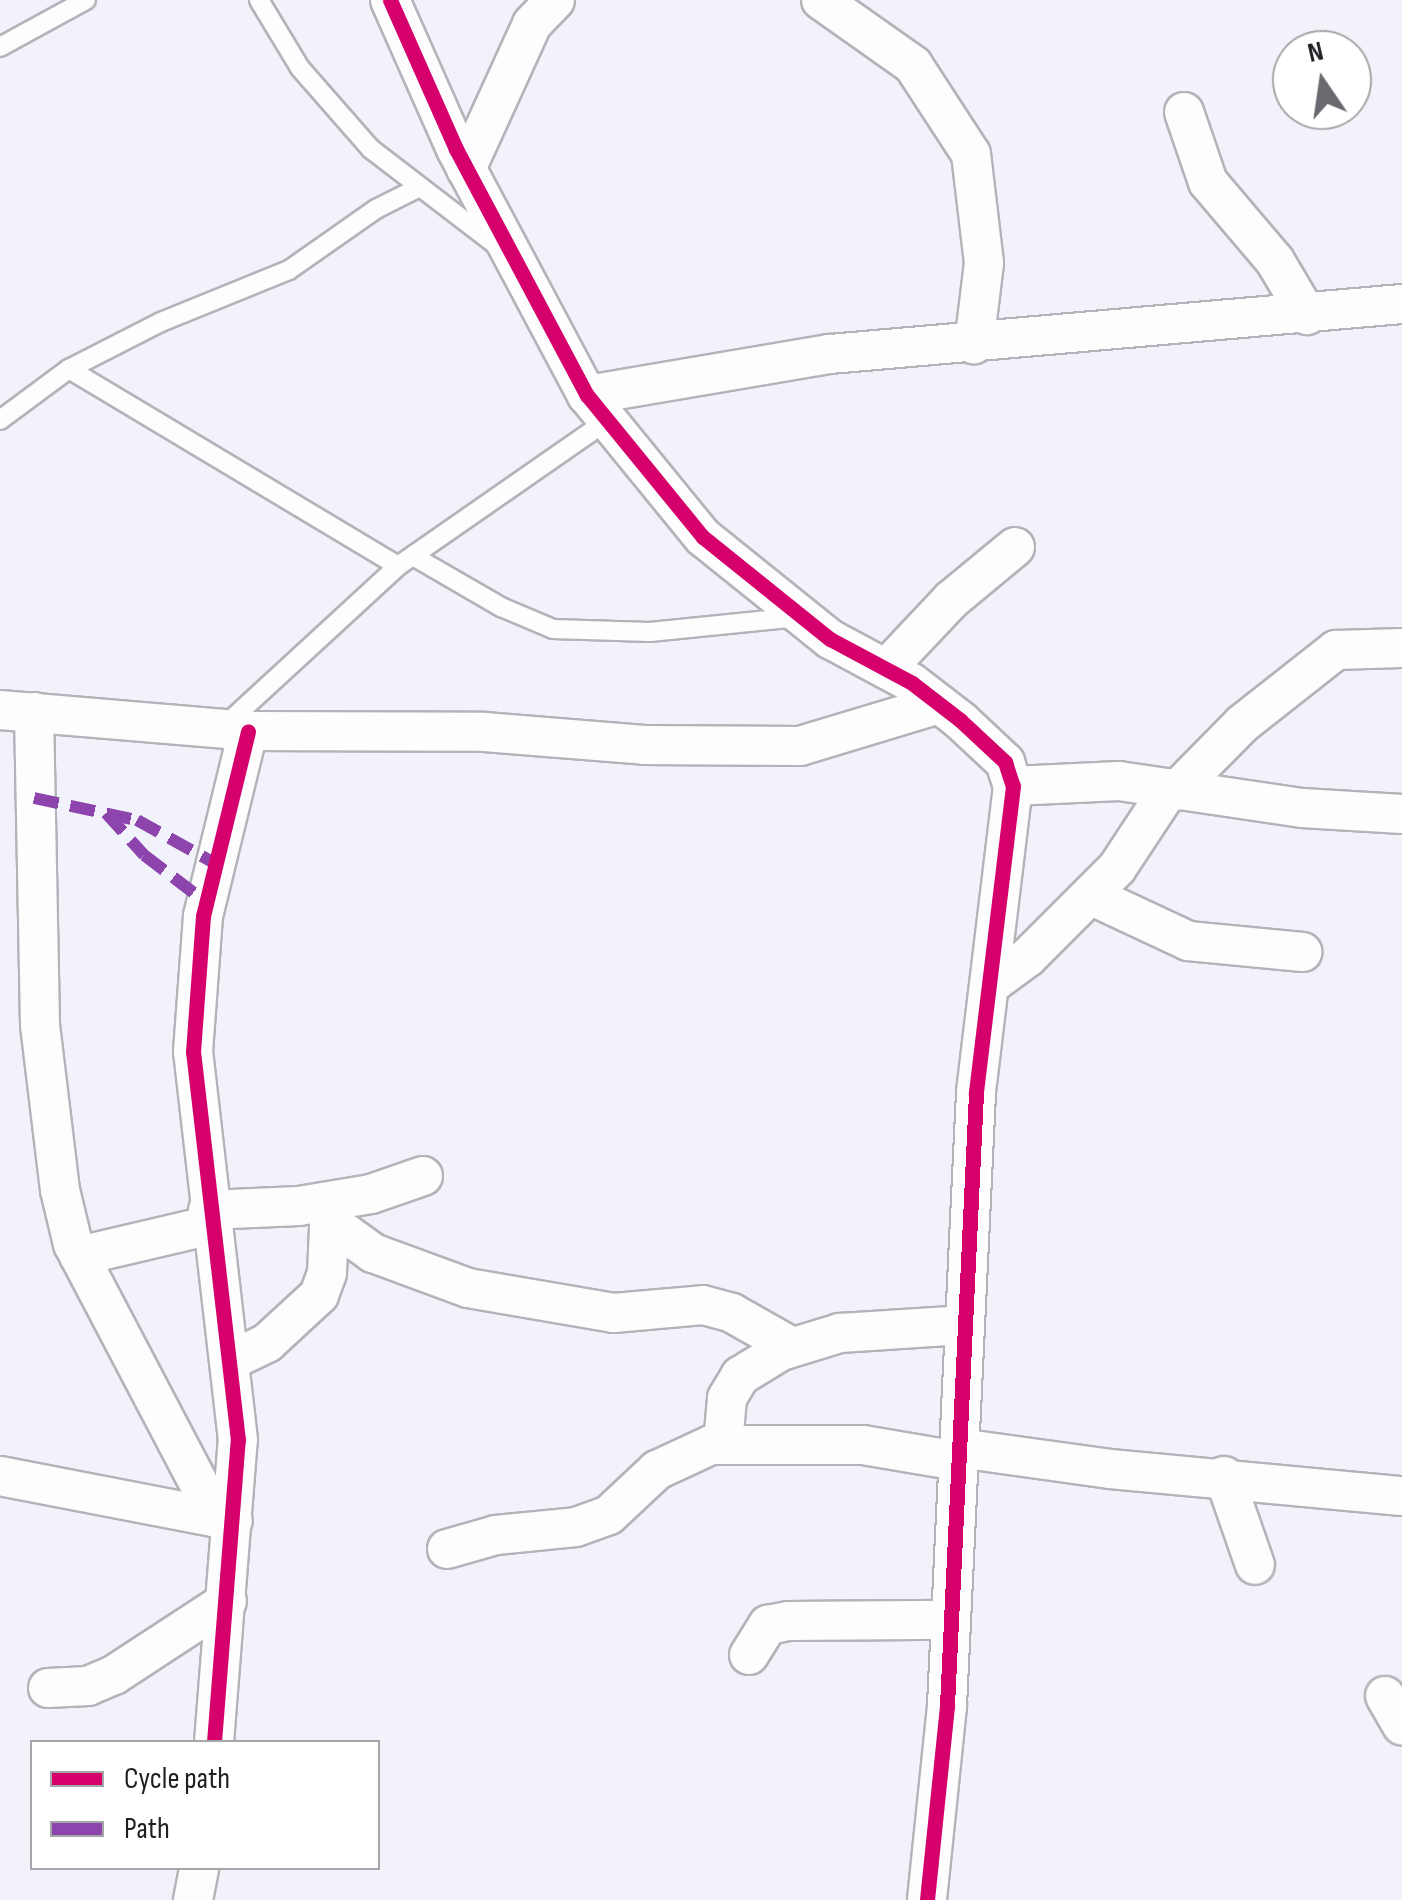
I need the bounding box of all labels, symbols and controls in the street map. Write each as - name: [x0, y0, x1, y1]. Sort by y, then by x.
- north arrow: [1272, 30, 1372, 130]
- text: N: [1305, 34, 1327, 70]
- legend: [30, 1740, 380, 1870]
- text: Cycle path: [124, 1761, 230, 1797]
- text: Path: [124, 1811, 170, 1847]

